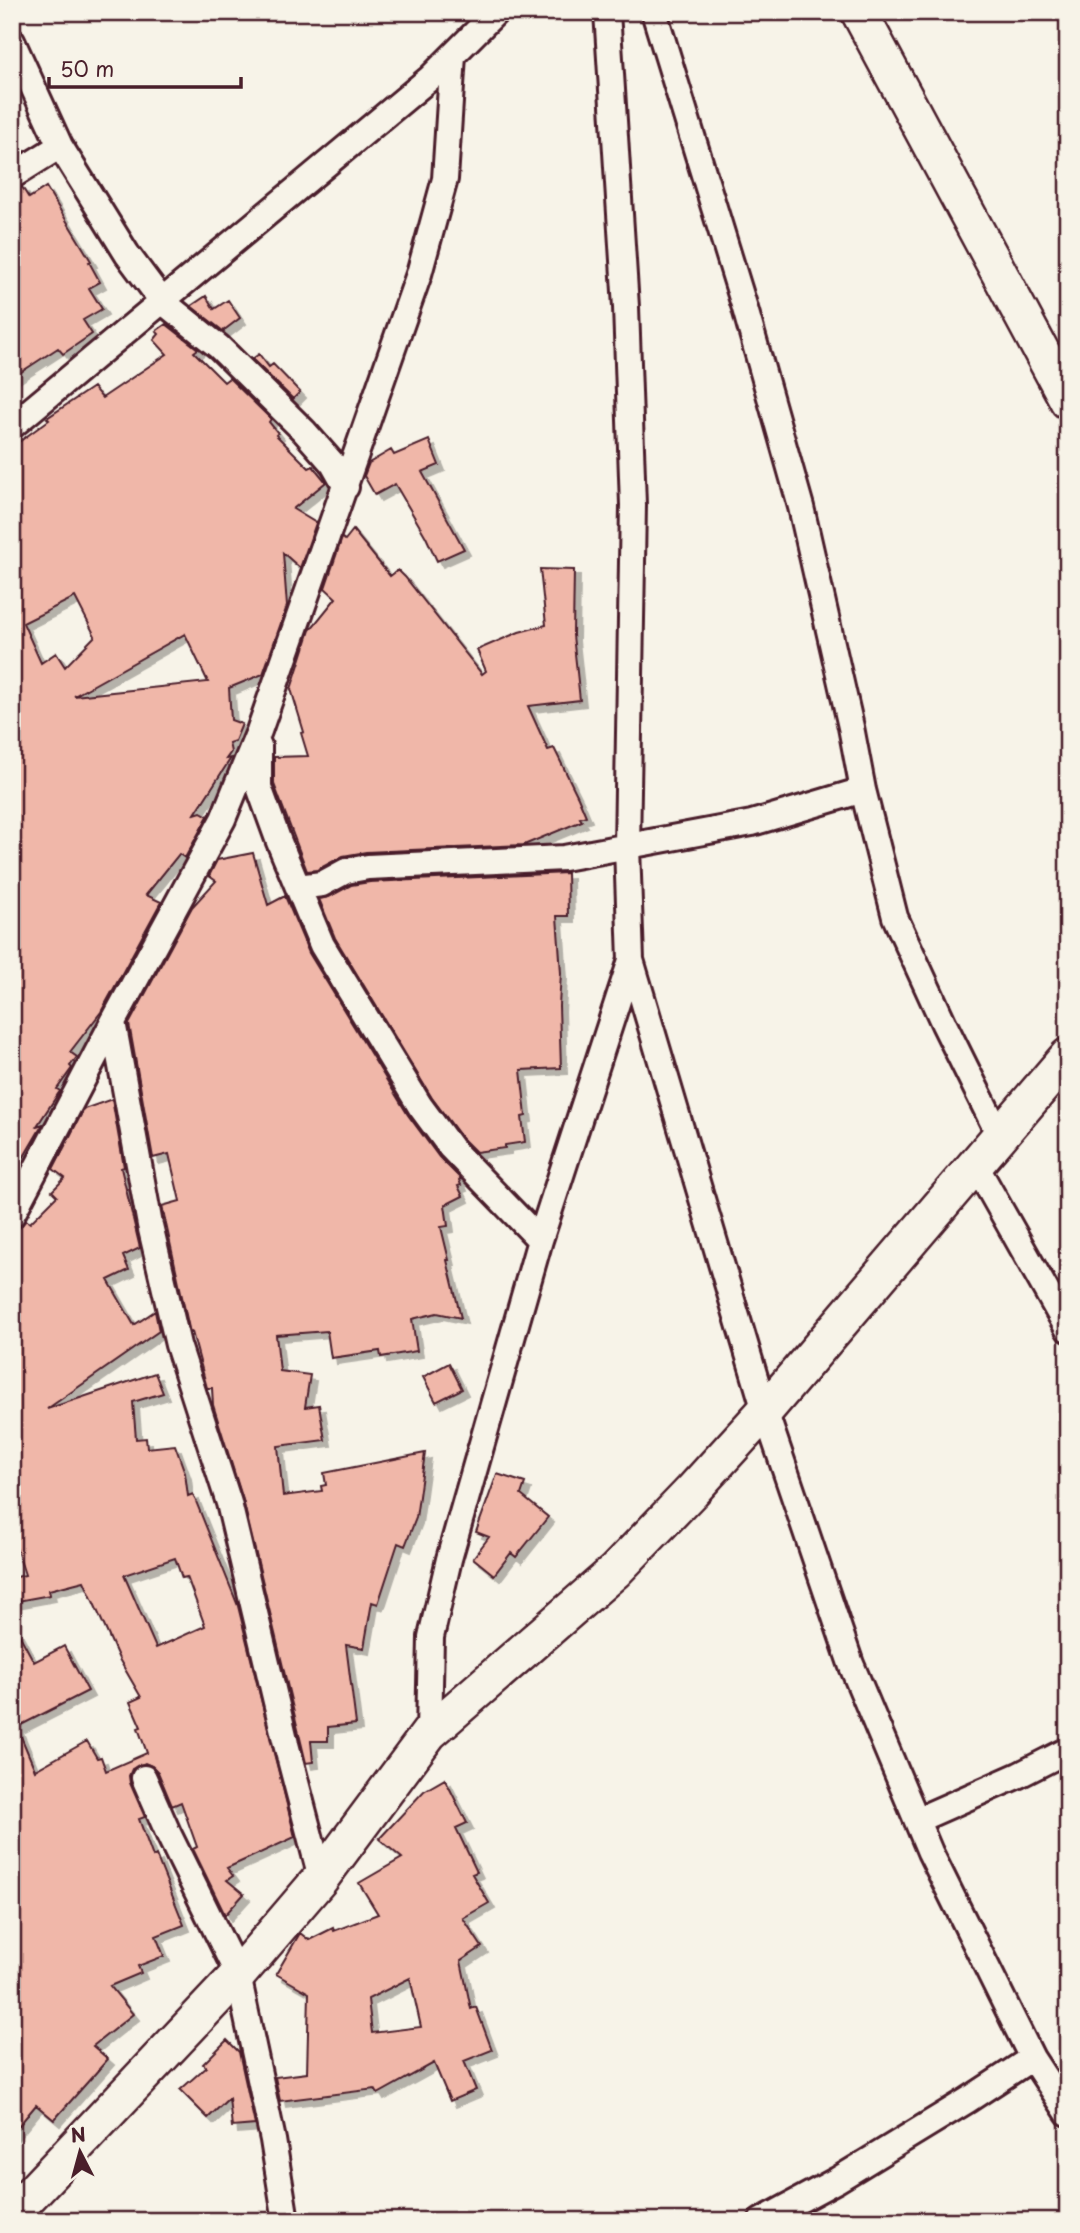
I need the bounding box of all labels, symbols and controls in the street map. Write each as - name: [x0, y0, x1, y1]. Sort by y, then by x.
- scale bar: [49, 46, 242, 90]
- text: 50 m: [60, 52, 114, 84]
- north arrow: [46, 2118, 116, 2188]
- text: N: [69, 2119, 87, 2149]

